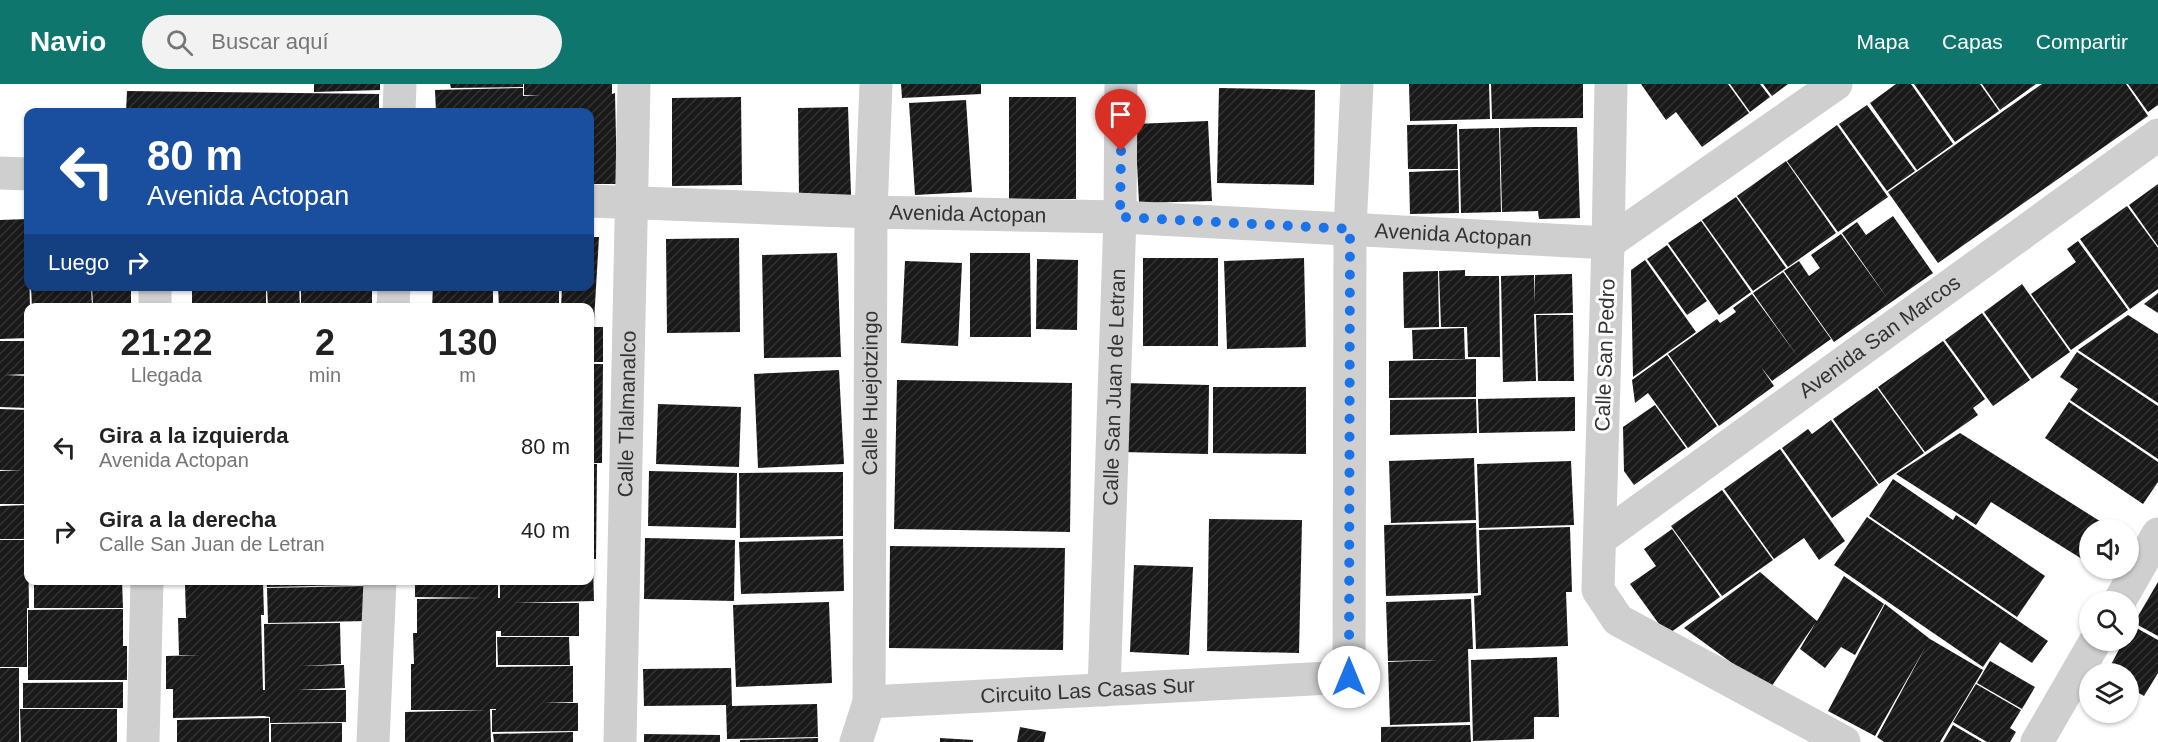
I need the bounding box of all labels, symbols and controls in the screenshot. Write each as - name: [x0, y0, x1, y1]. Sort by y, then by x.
- search box: [142, 15, 562, 69]
- text: Navio: [30, 26, 106, 57]
- icon: search: [163, 26, 196, 59]
- text: Buscar aquí: [211, 29, 329, 54]
- text: Mapa: [1857, 30, 1909, 53]
- text: Capas: [1942, 30, 2003, 53]
- text: Compartir: [2036, 30, 2128, 53]
- pin: [1095, 89, 1146, 151]
- icon: arrive: [1104, 98, 1137, 131]
- icon: left: [48, 132, 126, 210]
- text: 80 m: [147, 132, 243, 179]
- text: Avenida Actopan: [147, 181, 349, 211]
- street label: Avenida Actopan: [889, 200, 1047, 227]
- street label: Avenida Actopan: [1374, 219, 1532, 250]
- icon: right: [121, 246, 154, 279]
- text: Luego: [48, 250, 109, 275]
- street label: Calle San Juan de Letran: [1098, 268, 1129, 506]
- street label: Avenida San Marcos: [1794, 270, 1964, 402]
- street label: Calle San Pedro: [1590, 278, 1619, 432]
- street label: Calle Huejotzingo: [858, 311, 882, 475]
- text: 21:22: [120, 322, 212, 363]
- text: 2: [315, 322, 335, 363]
- text: 130: [437, 322, 498, 363]
- street label: Calle Tlalmanalco: [613, 331, 640, 498]
- text: Llegada: [131, 364, 202, 386]
- text: min: [309, 364, 341, 386]
- text: m: [459, 364, 476, 386]
- text: Gira a la izquierda: [99, 423, 289, 448]
- icon: left: [48, 431, 81, 464]
- text: 80 m: [521, 434, 570, 459]
- text: Avenida Actopan: [99, 449, 249, 471]
- text: Gira a la derecha: [99, 507, 276, 532]
- icon: right: [48, 515, 81, 548]
- text: 40 m: [521, 518, 570, 543]
- map controls: [2079, 519, 2139, 723]
- button: sound: [2079, 519, 2139, 579]
- text: Calle San Juan de Letran: [99, 533, 325, 555]
- button: search: [2079, 591, 2139, 651]
- position arrow: [1317, 645, 1381, 709]
- button: layers: [2079, 663, 2139, 723]
- street label: Circuito Las Casas Sur: [980, 673, 1196, 707]

